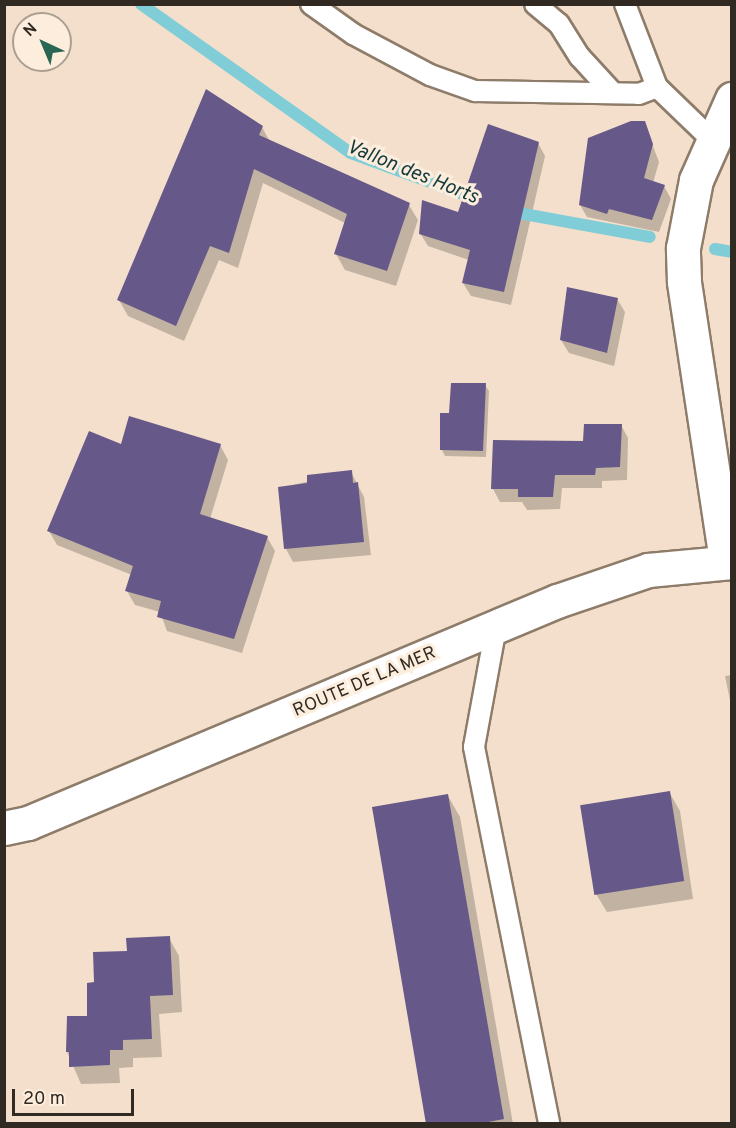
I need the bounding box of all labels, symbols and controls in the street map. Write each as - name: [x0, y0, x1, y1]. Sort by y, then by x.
- north arrow: [12, 12, 72, 72]
- text: N: [20, 19, 42, 42]
- water label: Vallon des Horts: [343, 136, 481, 210]
- street label: ROUTE DE LA MER: [290, 643, 440, 723]
- scale bar: [15, 1077, 136, 1115]
- text: 20 m: [23, 1088, 65, 1111]

